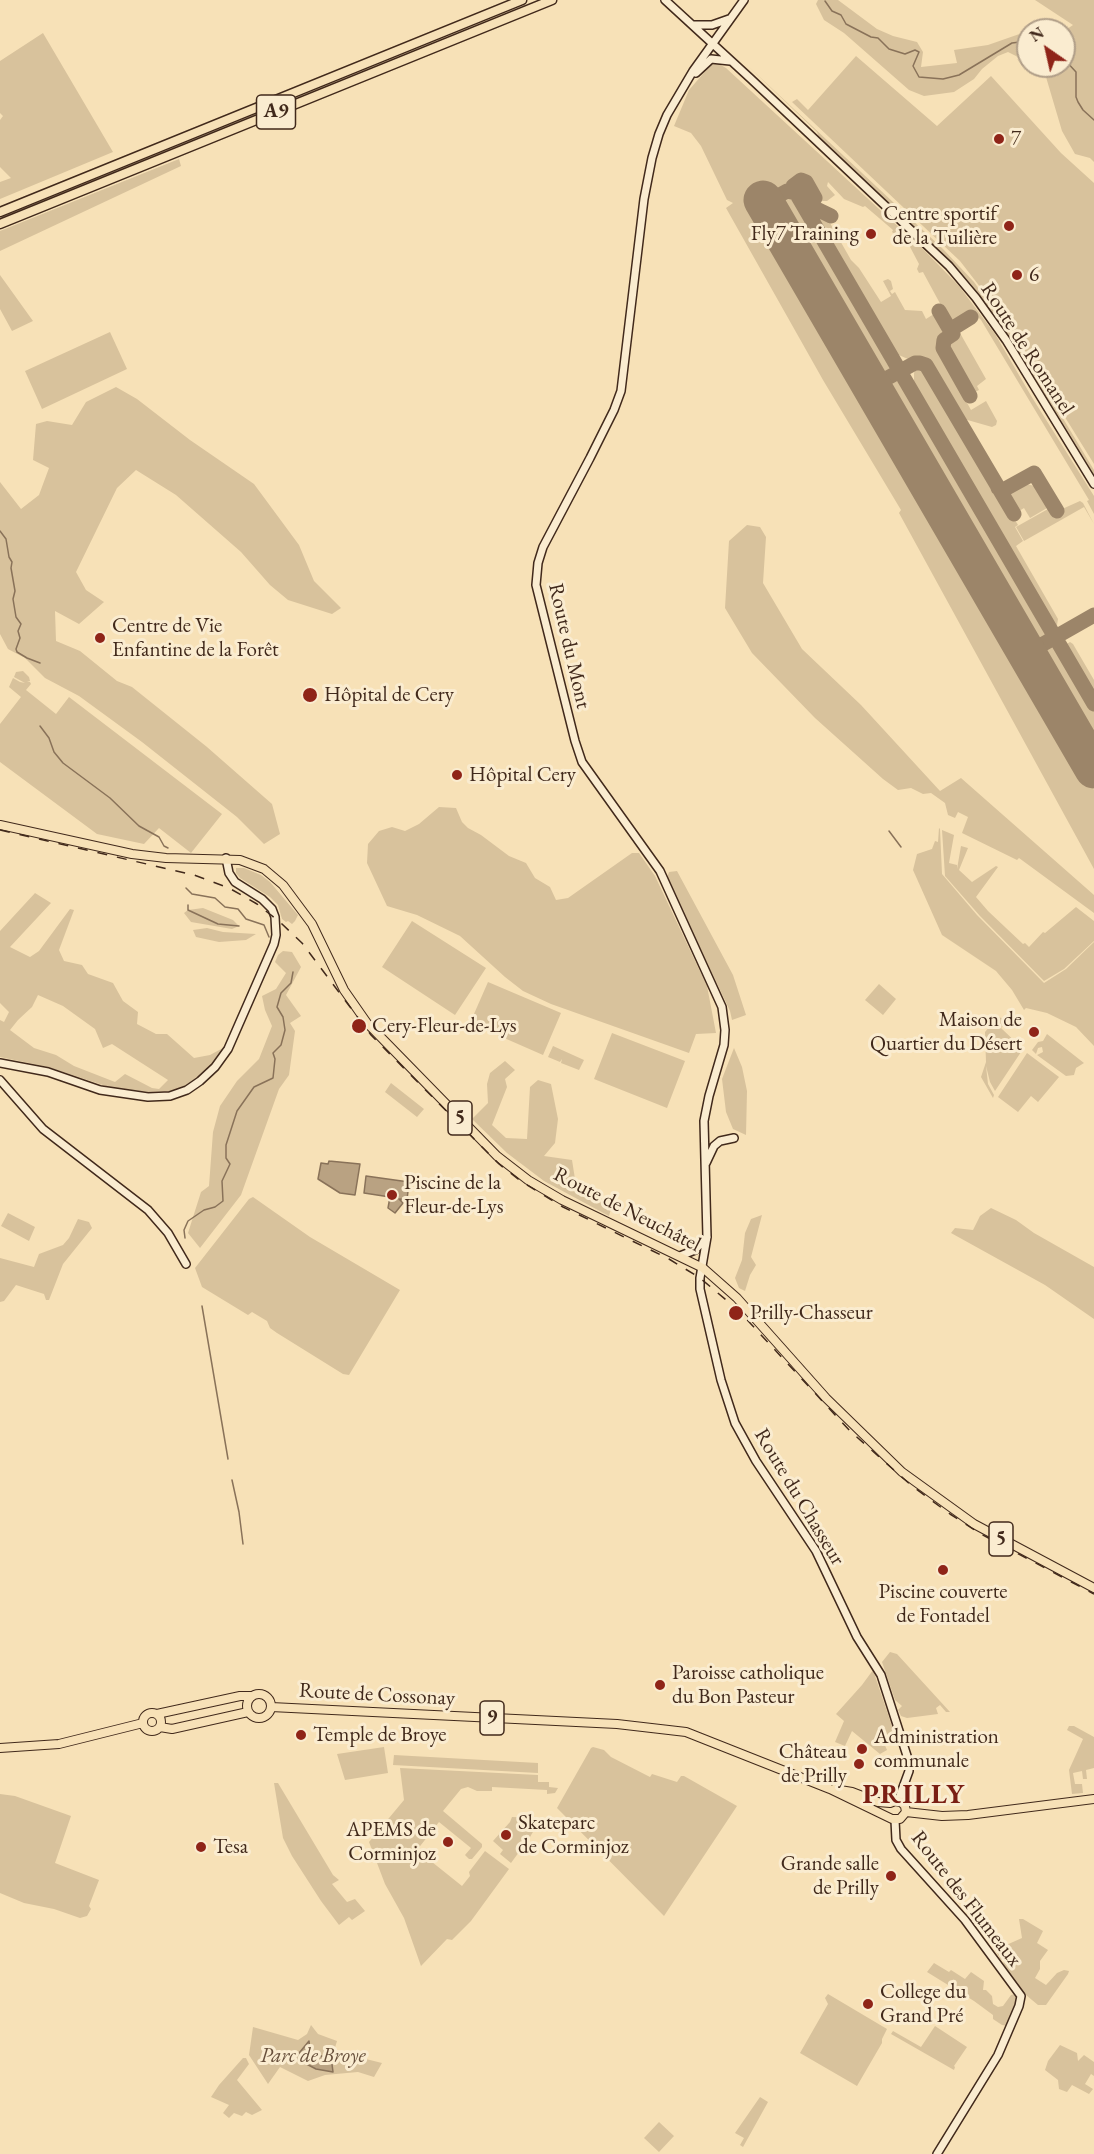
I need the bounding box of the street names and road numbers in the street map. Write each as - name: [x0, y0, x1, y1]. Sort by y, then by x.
- road number: A9: [256, 95, 296, 129]
- street label: Route de Romanel: [975, 278, 1079, 420]
- street label: Route du Mont: [542, 581, 596, 711]
- road number: 5: [448, 1101, 472, 1135]
- street label: Route de Neuchâtel: [549, 1162, 705, 1258]
- street label: Route du Chasseur: [748, 1424, 850, 1570]
- road number: 5: [989, 1522, 1013, 1556]
- street label: Route de Cossonay: [298, 1678, 456, 1712]
- road number: 9: [480, 1701, 504, 1735]
- street label: Route des Flumeaux: [905, 1826, 1027, 1972]

